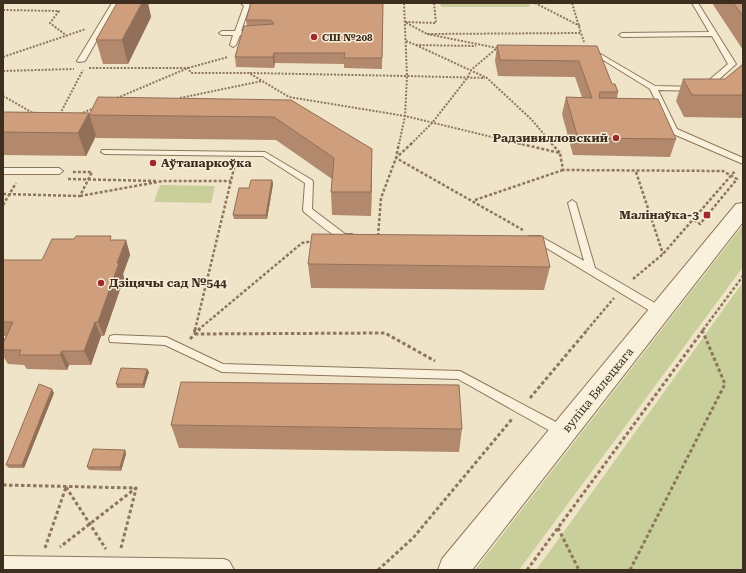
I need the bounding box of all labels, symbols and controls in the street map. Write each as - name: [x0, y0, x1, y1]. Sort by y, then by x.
- marker: СШ №208: [309, 32, 319, 42]
- place label: СШ №208: [322, 32, 373, 43]
- place label: Радзивилловский: [493, 131, 608, 145]
- marker: Радзивилловский: [611, 133, 621, 143]
- place label: Аўтапаркоўка: [161, 156, 251, 170]
- marker: Аўтапаркоўка: [148, 158, 158, 168]
- place label: Малінаўка-3: [619, 208, 699, 222]
- marker: Малінаўка-3: [702, 210, 712, 220]
- place label: Дзіцячы сад №544: [109, 276, 227, 290]
- marker: Дзіцячы сад №544: [96, 278, 106, 288]
- street label: вуліца Бялецкага: [560, 344, 637, 435]

